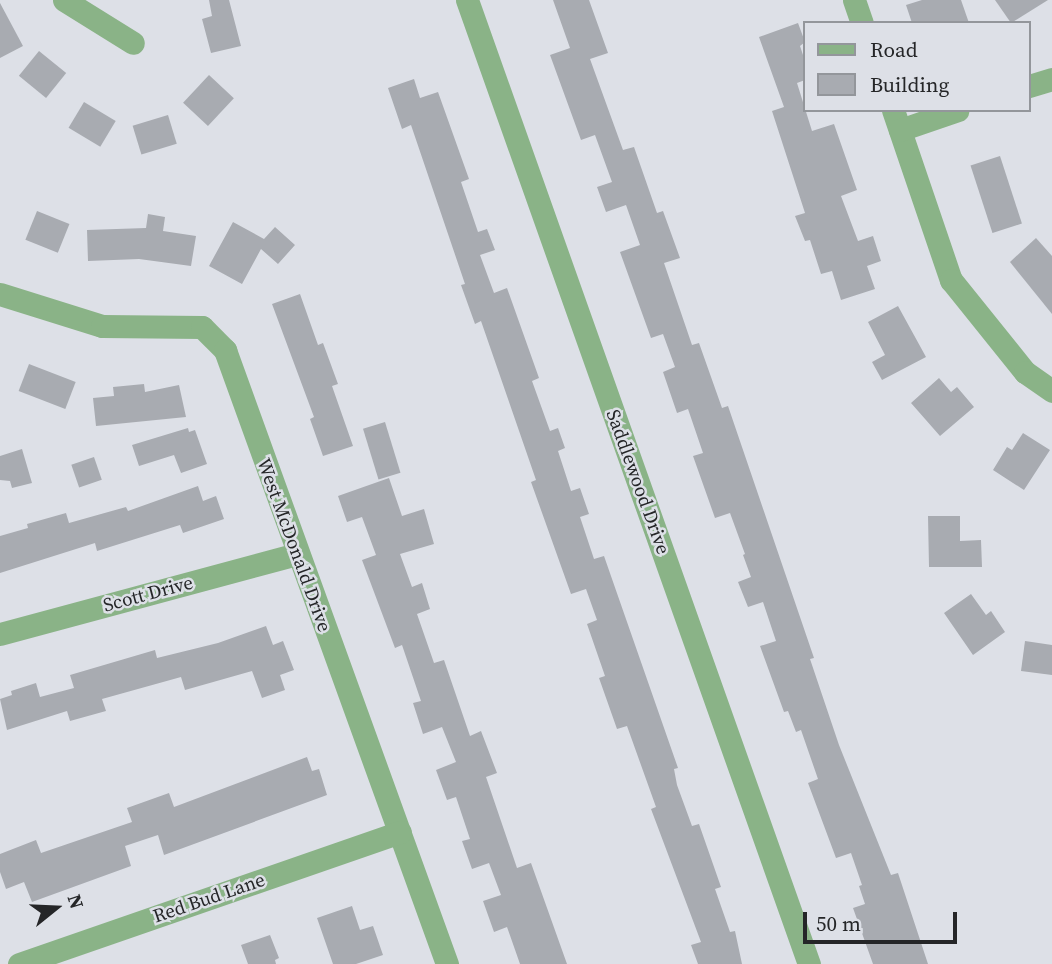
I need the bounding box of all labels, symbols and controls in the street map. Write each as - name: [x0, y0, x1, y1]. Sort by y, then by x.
- legend: [804, 21, 1031, 112]
- text: Road: [870, 35, 918, 64]
- text: Building: [870, 70, 949, 99]
- street label: Saddlewood Drive: [601, 407, 675, 557]
- street label: West McDonald Drive: [252, 455, 336, 635]
- street label: Scott Drive: [101, 571, 195, 617]
- street label: Red Bud Lane: [150, 868, 268, 928]
- north arrow: [21, 873, 91, 943]
- text: N: [61, 891, 90, 912]
- scale bar: [807, 898, 961, 942]
- text: 50 m: [816, 909, 861, 938]

